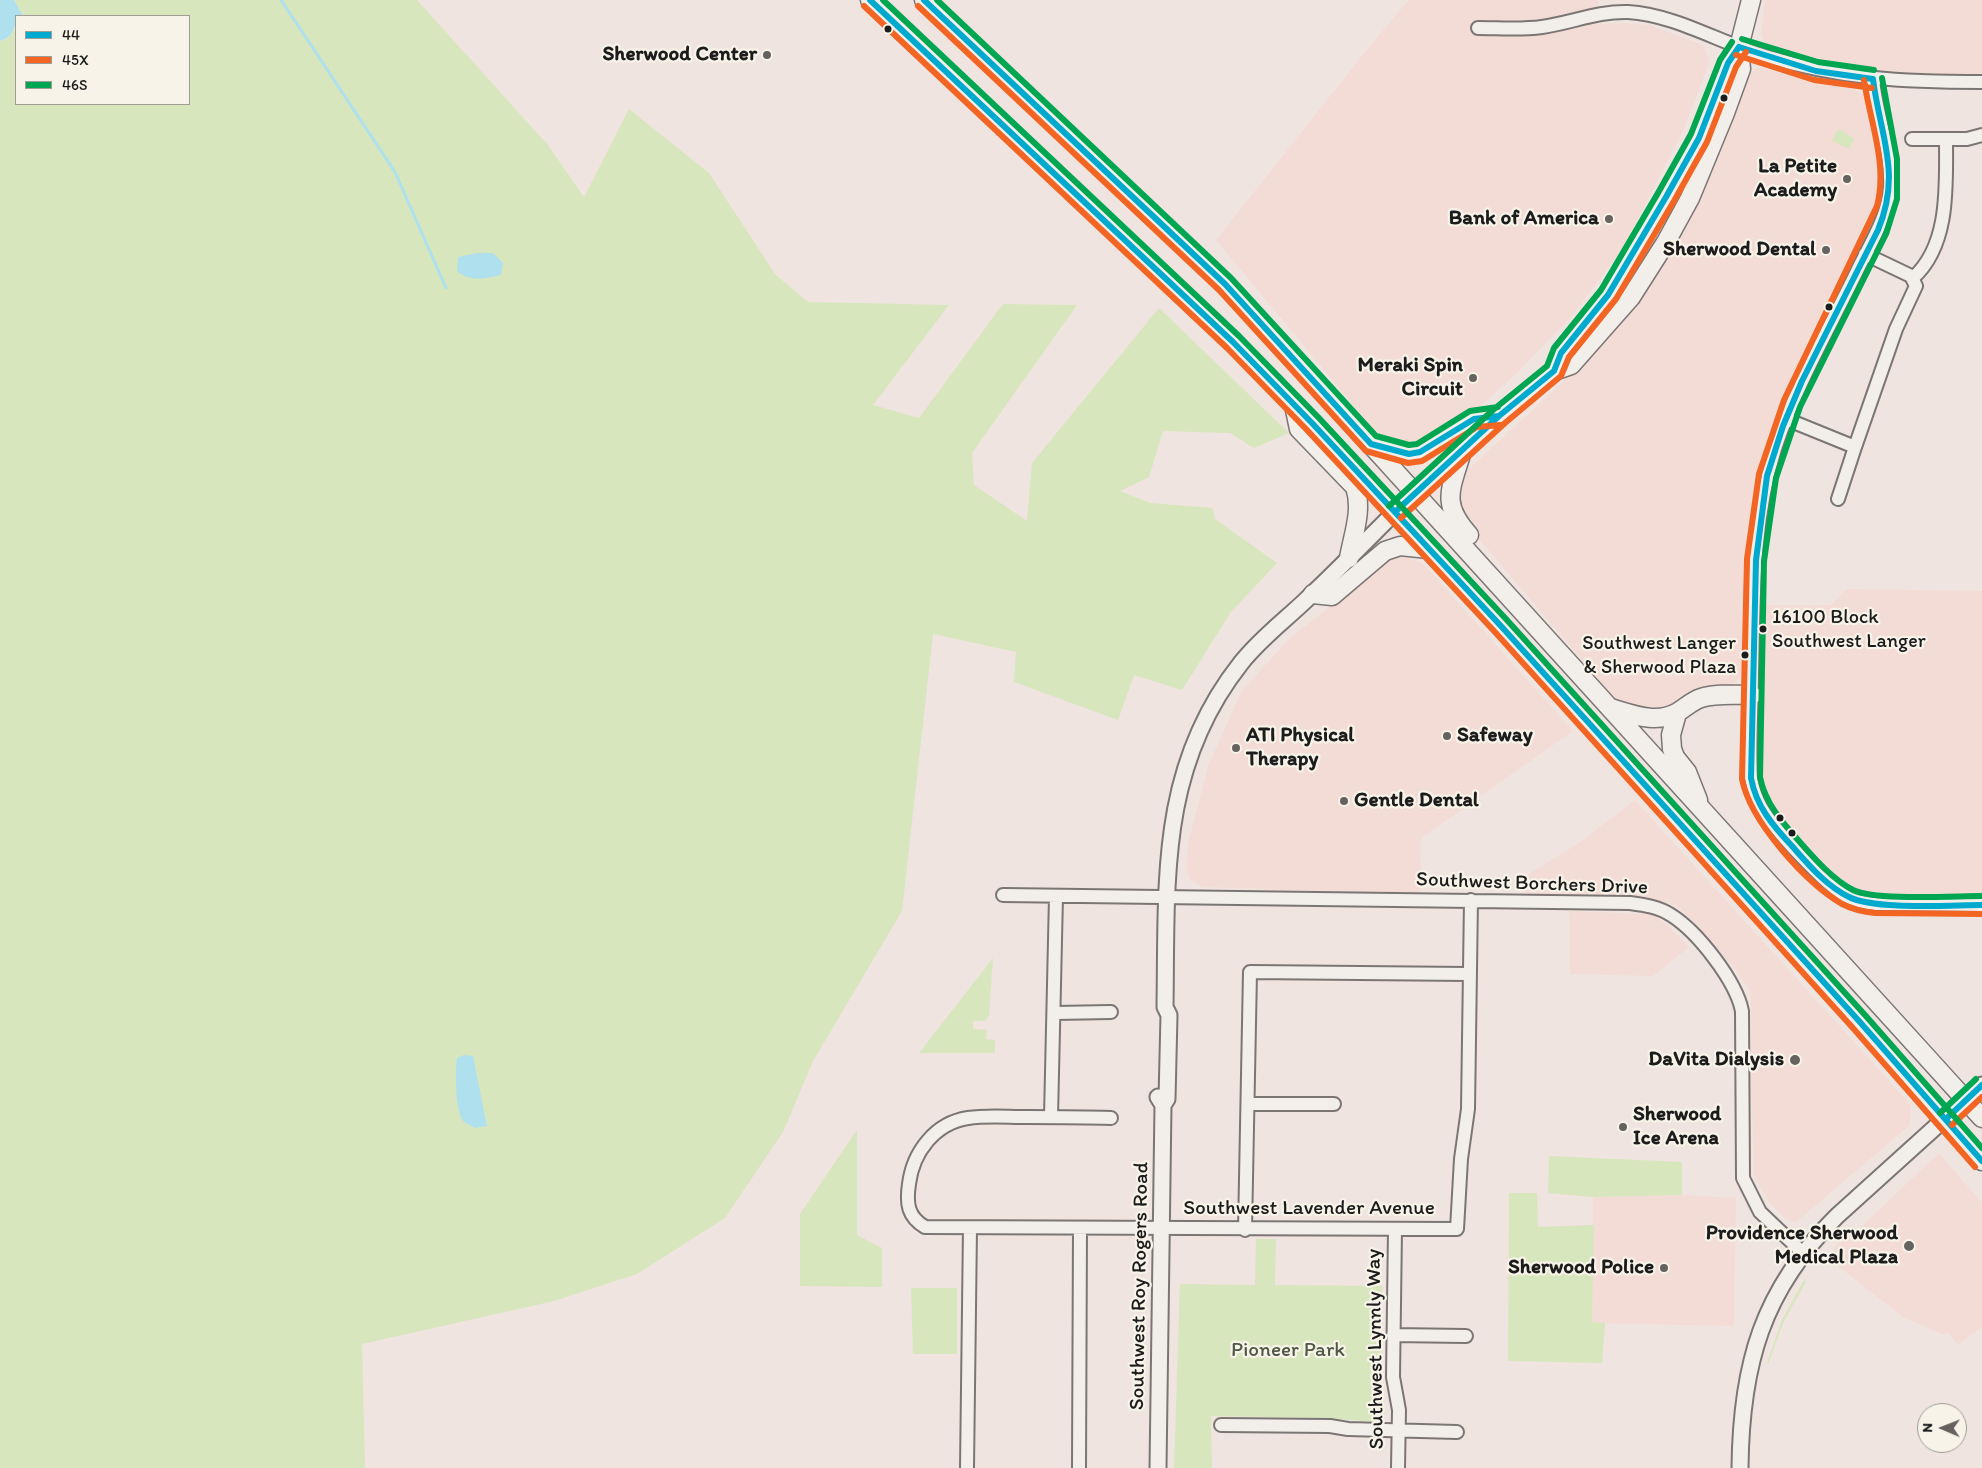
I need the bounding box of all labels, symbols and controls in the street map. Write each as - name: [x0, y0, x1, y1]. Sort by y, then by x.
- legend: [15, 15, 190, 105]
- unlabelled marker: [883, 24, 893, 34]
- text: 44: [62, 26, 80, 44]
- place label: Sherwood Center: [602, 42, 757, 68]
- marker: Sherwood Center: [761, 49, 773, 61]
- text: 45X: [62, 51, 88, 69]
- text: 46S: [62, 76, 87, 94]
- unlabelled marker: [1719, 93, 1729, 103]
- place label: La Petite Academy: [1754, 154, 1837, 204]
- marker: La Petite Academy: [1841, 173, 1853, 185]
- place label: Bank of America: [1449, 206, 1599, 232]
- marker: Bank of America: [1603, 213, 1615, 225]
- place label: Sherwood Dental: [1663, 237, 1816, 263]
- marker: Sherwood Dental: [1820, 244, 1832, 256]
- unlabelled marker: [1824, 302, 1834, 312]
- place label: Meraki Spin Circuit: [1358, 353, 1463, 403]
- marker: Meraki Spin Circuit: [1467, 372, 1479, 384]
- place label: 16100 Block Southwest Langer: [1772, 606, 1926, 653]
- marker: 16100 Block Southwest Langer: [1758, 624, 1768, 634]
- place label: Southwest Langer & Sherwood Plaza: [1582, 632, 1736, 679]
- marker: Southwest Langer & Sherwood Plaza: [1740, 650, 1750, 660]
- place label: ATI Physical Therapy: [1246, 723, 1354, 773]
- place label: Safeway: [1457, 723, 1533, 749]
- marker: Safeway: [1441, 730, 1453, 742]
- marker: ATI Physical Therapy: [1230, 742, 1242, 754]
- place label: Gentle Dental: [1354, 788, 1479, 814]
- marker: Gentle Dental: [1338, 795, 1350, 807]
- unlabelled marker: [1775, 813, 1785, 823]
- unlabelled marker: [1787, 828, 1797, 838]
- street label: Southwest Borchers Drive: [1416, 867, 1648, 901]
- place label: DaVita Dialysis: [1648, 1047, 1784, 1073]
- marker: DaVita Dialysis: [1788, 1053, 1802, 1067]
- place label: Sherwood Ice Arena: [1633, 1102, 1721, 1152]
- marker: Sherwood Ice Arena: [1617, 1121, 1629, 1133]
- street label: Southwest Roy Rogers Road: [1125, 1162, 1155, 1410]
- street label: Southwest Lavender Avenue: [1183, 1196, 1435, 1222]
- place label: Providence Sherwood Medical Plaza: [1706, 1221, 1898, 1271]
- marker: Providence Sherwood Medical Plaza: [1902, 1239, 1916, 1253]
- street label: Southwest Lynnly Way: [1362, 1249, 1390, 1449]
- place label: Sherwood Police: [1508, 1255, 1654, 1281]
- marker: Sherwood Police: [1658, 1262, 1670, 1274]
- park label: Pioneer Park: [1231, 1338, 1345, 1364]
- north arrow: [1917, 1403, 1967, 1453]
- text: N: [1919, 1423, 1936, 1433]

